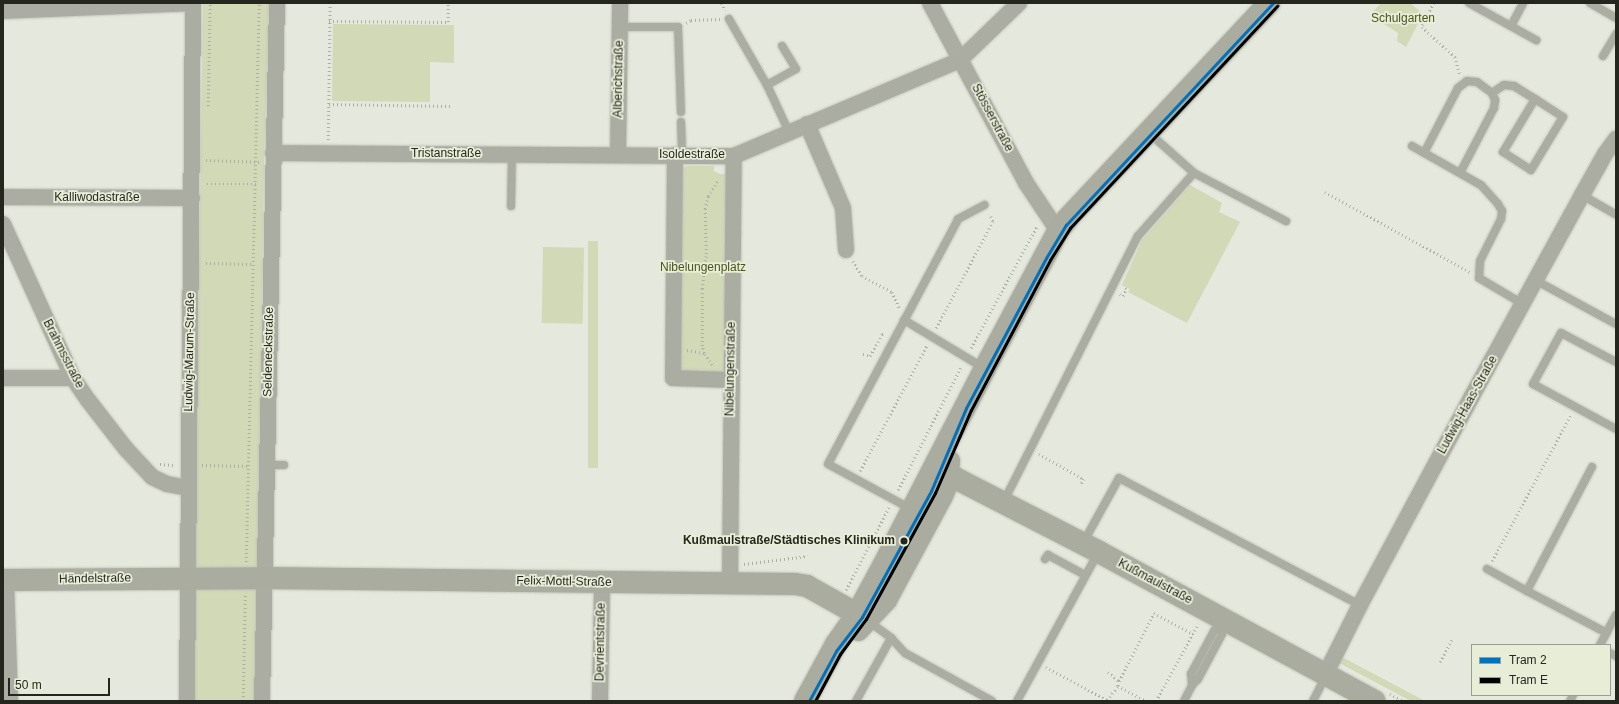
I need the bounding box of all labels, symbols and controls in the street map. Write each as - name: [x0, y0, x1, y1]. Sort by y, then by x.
- park label: Schulgarten: [1371, 12, 1435, 26]
- street label: Alberichstraße: [611, 40, 627, 118]
- street label: Stösserstraße: [968, 82, 1016, 154]
- street label: Tristanstraße: [411, 147, 481, 161]
- street label: Isoldestraße: [659, 148, 725, 162]
- street label: Kalliwodastraße: [54, 191, 140, 205]
- park label: Nibelungenplatz: [660, 261, 746, 275]
- street label: Ludwig-Marum-Straße: [182, 292, 198, 412]
- street label: Seldeneckstraße: [261, 307, 277, 397]
- street label: Brahmsstraße: [39, 317, 87, 391]
- street label: Nibelungenstraße: [723, 322, 739, 416]
- street label: Ludwig-Haas-Straße: [1435, 353, 1501, 457]
- place label: Kußmaulstraße/Städtisches Klinikum: [683, 534, 895, 548]
- marker: Kußmaulstraße/Städtisches Klinikum: [898, 535, 910, 547]
- street label: Kußmaulstraße: [1115, 556, 1195, 608]
- street label: Händelstraße: [59, 571, 131, 587]
- street label: Felix-Mottl-Straße: [516, 574, 612, 590]
- street label: Devrientstraße: [593, 603, 609, 681]
- legend: [1471, 644, 1611, 696]
- text: Tram 2: [1509, 653, 1547, 667]
- scale bar: [10, 670, 112, 696]
- text: Tram E: [1509, 673, 1548, 687]
- text: 50 m: [15, 678, 42, 692]

